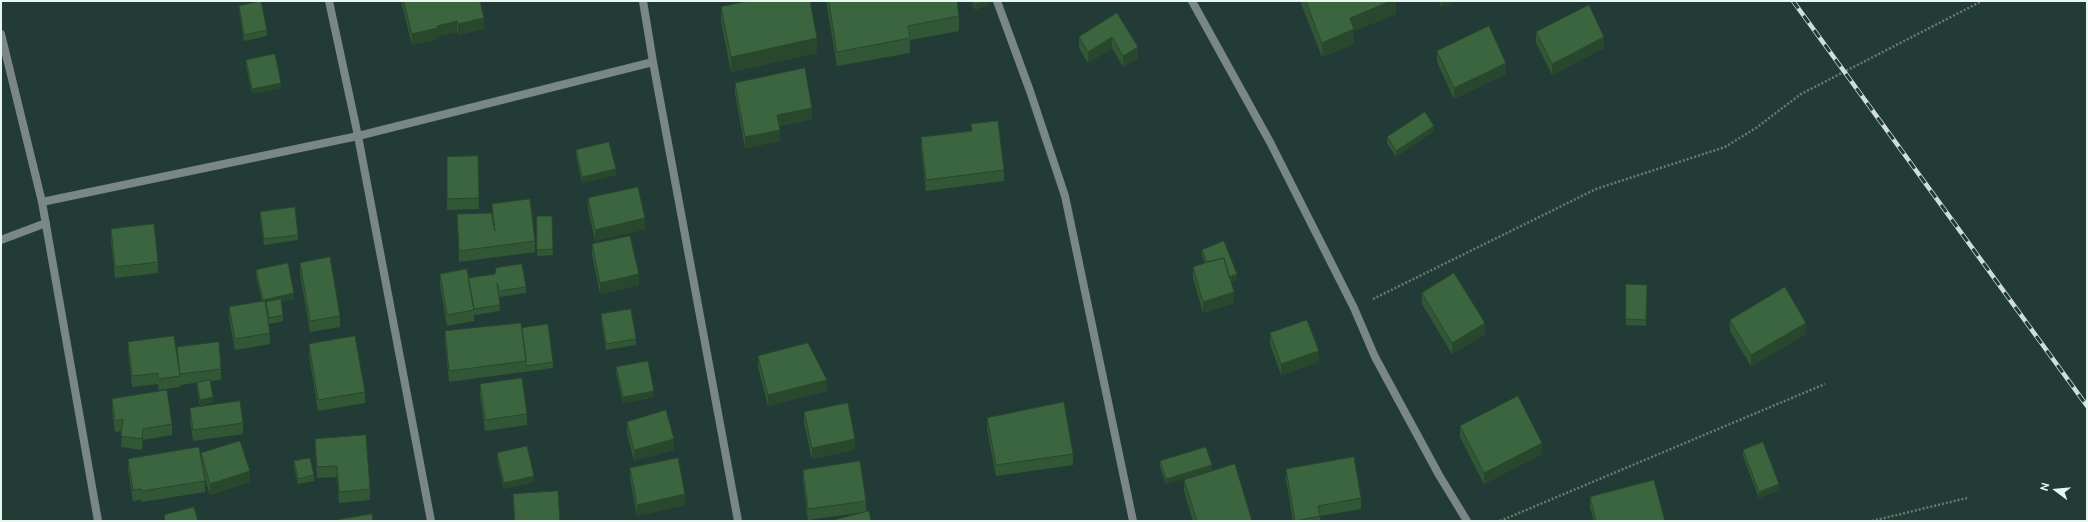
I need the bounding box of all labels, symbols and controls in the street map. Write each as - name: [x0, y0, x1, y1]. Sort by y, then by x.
- north arrow: [2036, 470, 2076, 510]
- text: N: [2038, 481, 2051, 492]

